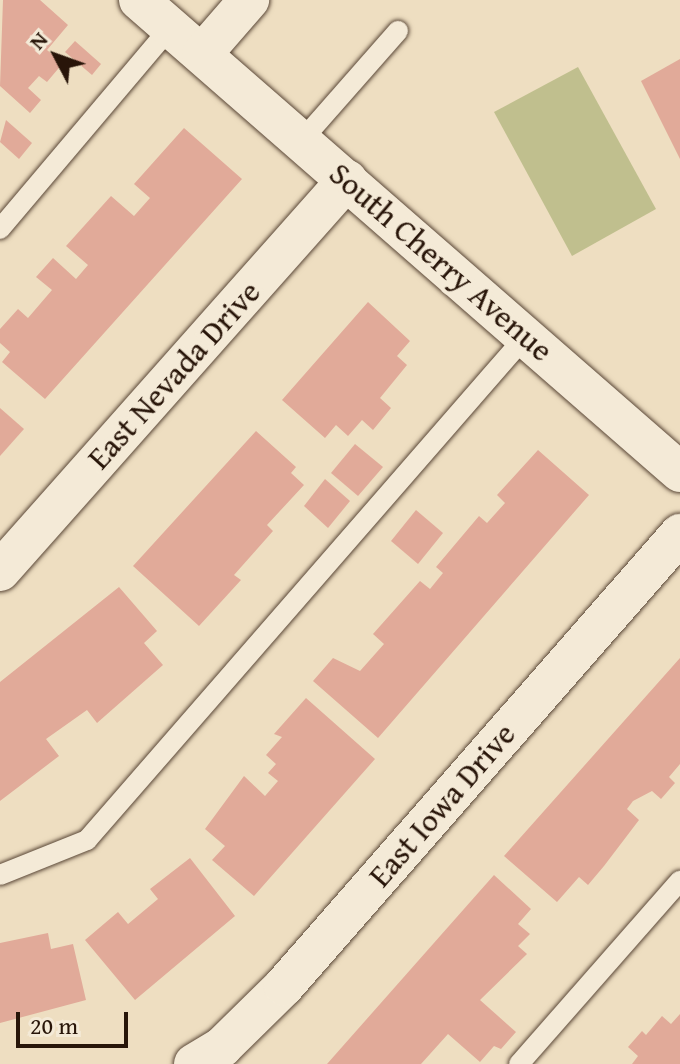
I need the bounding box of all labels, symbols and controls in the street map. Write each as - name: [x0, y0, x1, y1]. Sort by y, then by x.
- north arrow: [16, 16, 96, 96]
- text: N: [21, 24, 55, 56]
- street label: South Cherry Avenue: [321, 154, 561, 370]
- street label: East Nevada Drive: [80, 273, 268, 477]
- street label: East Iowa Drive: [361, 715, 523, 895]
- scale bar: [20, 996, 132, 1046]
- text: 20 m: [30, 1008, 78, 1043]

